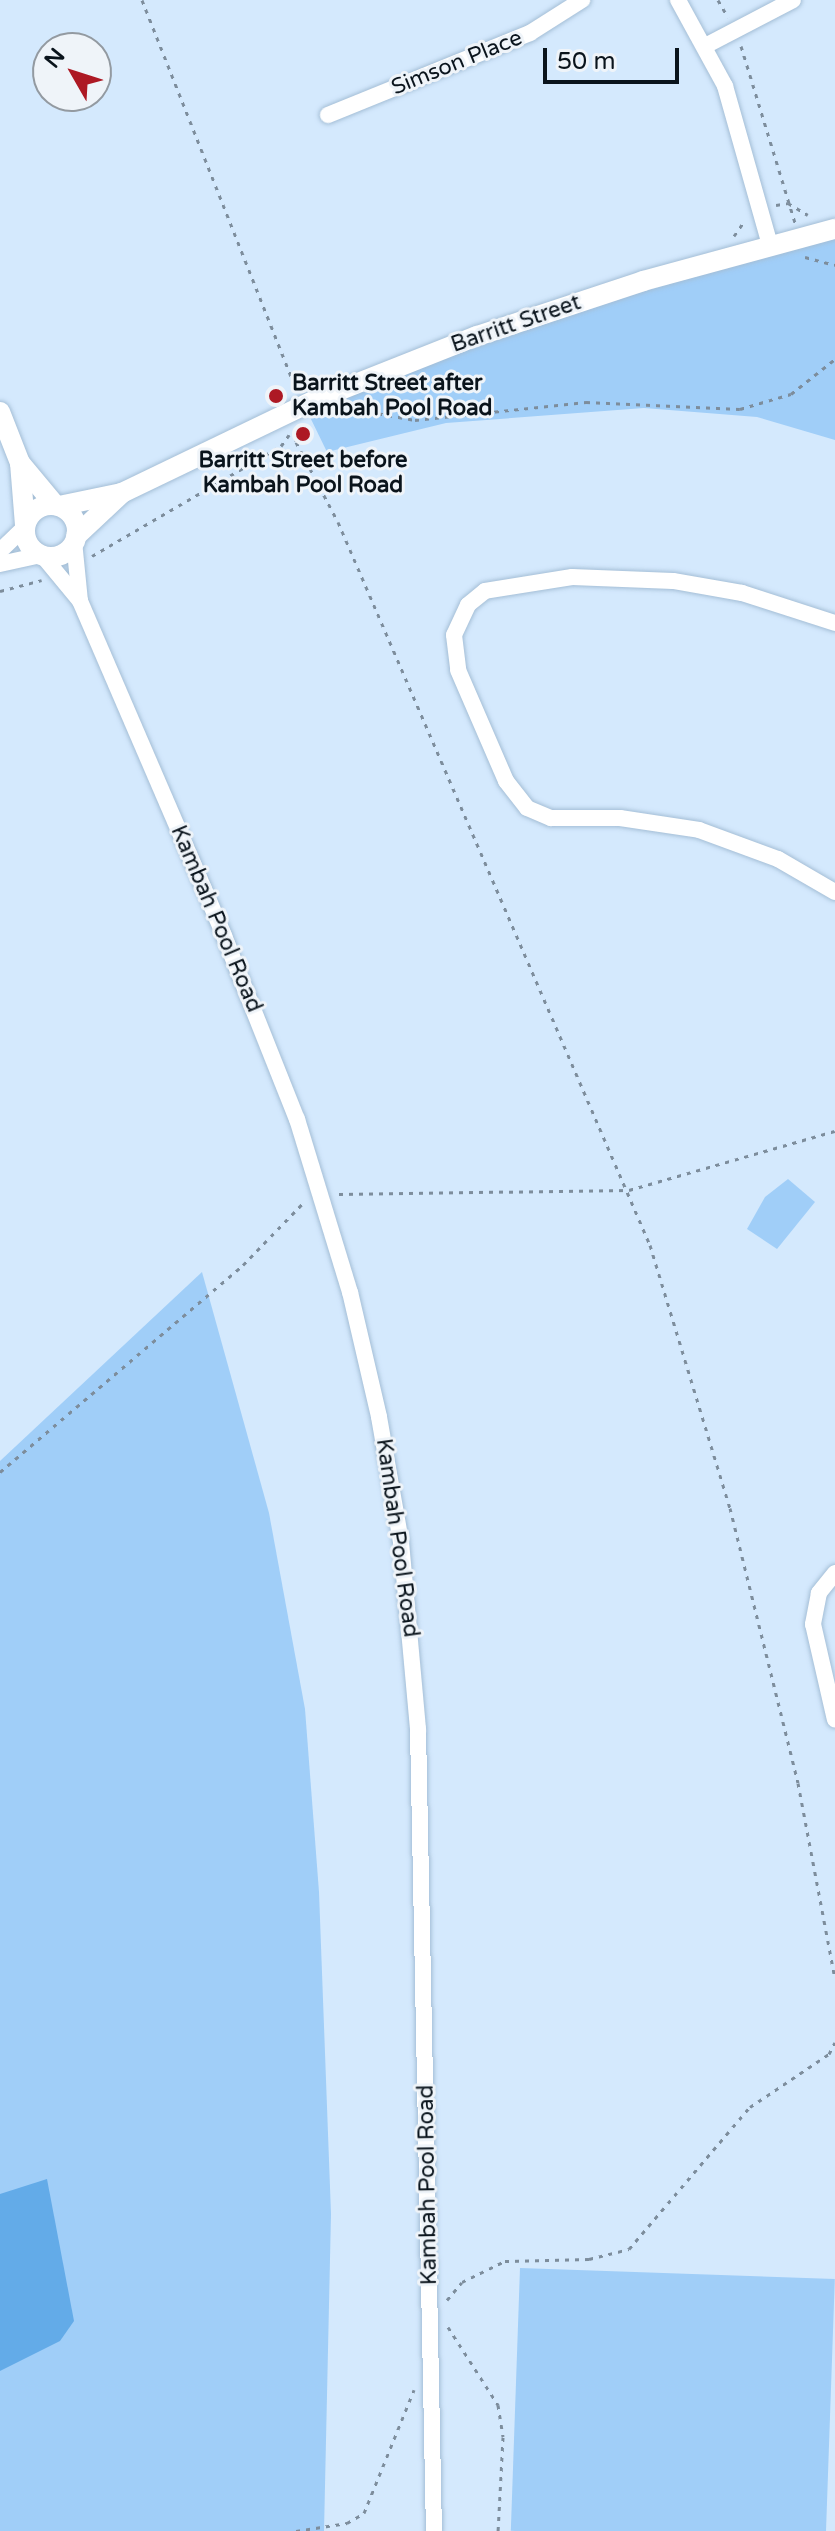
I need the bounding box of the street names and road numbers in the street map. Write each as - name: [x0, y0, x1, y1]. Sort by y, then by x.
- street label: Simson Place: [388, 25, 526, 101]
- street label: Barritt Street: [448, 289, 584, 359]
- street label: Kambah Pool Road: [165, 822, 267, 1016]
- street label: Kambah Pool Road: [370, 1437, 424, 1639]
- street label: Kambah Pool Road: [413, 2085, 443, 2285]

